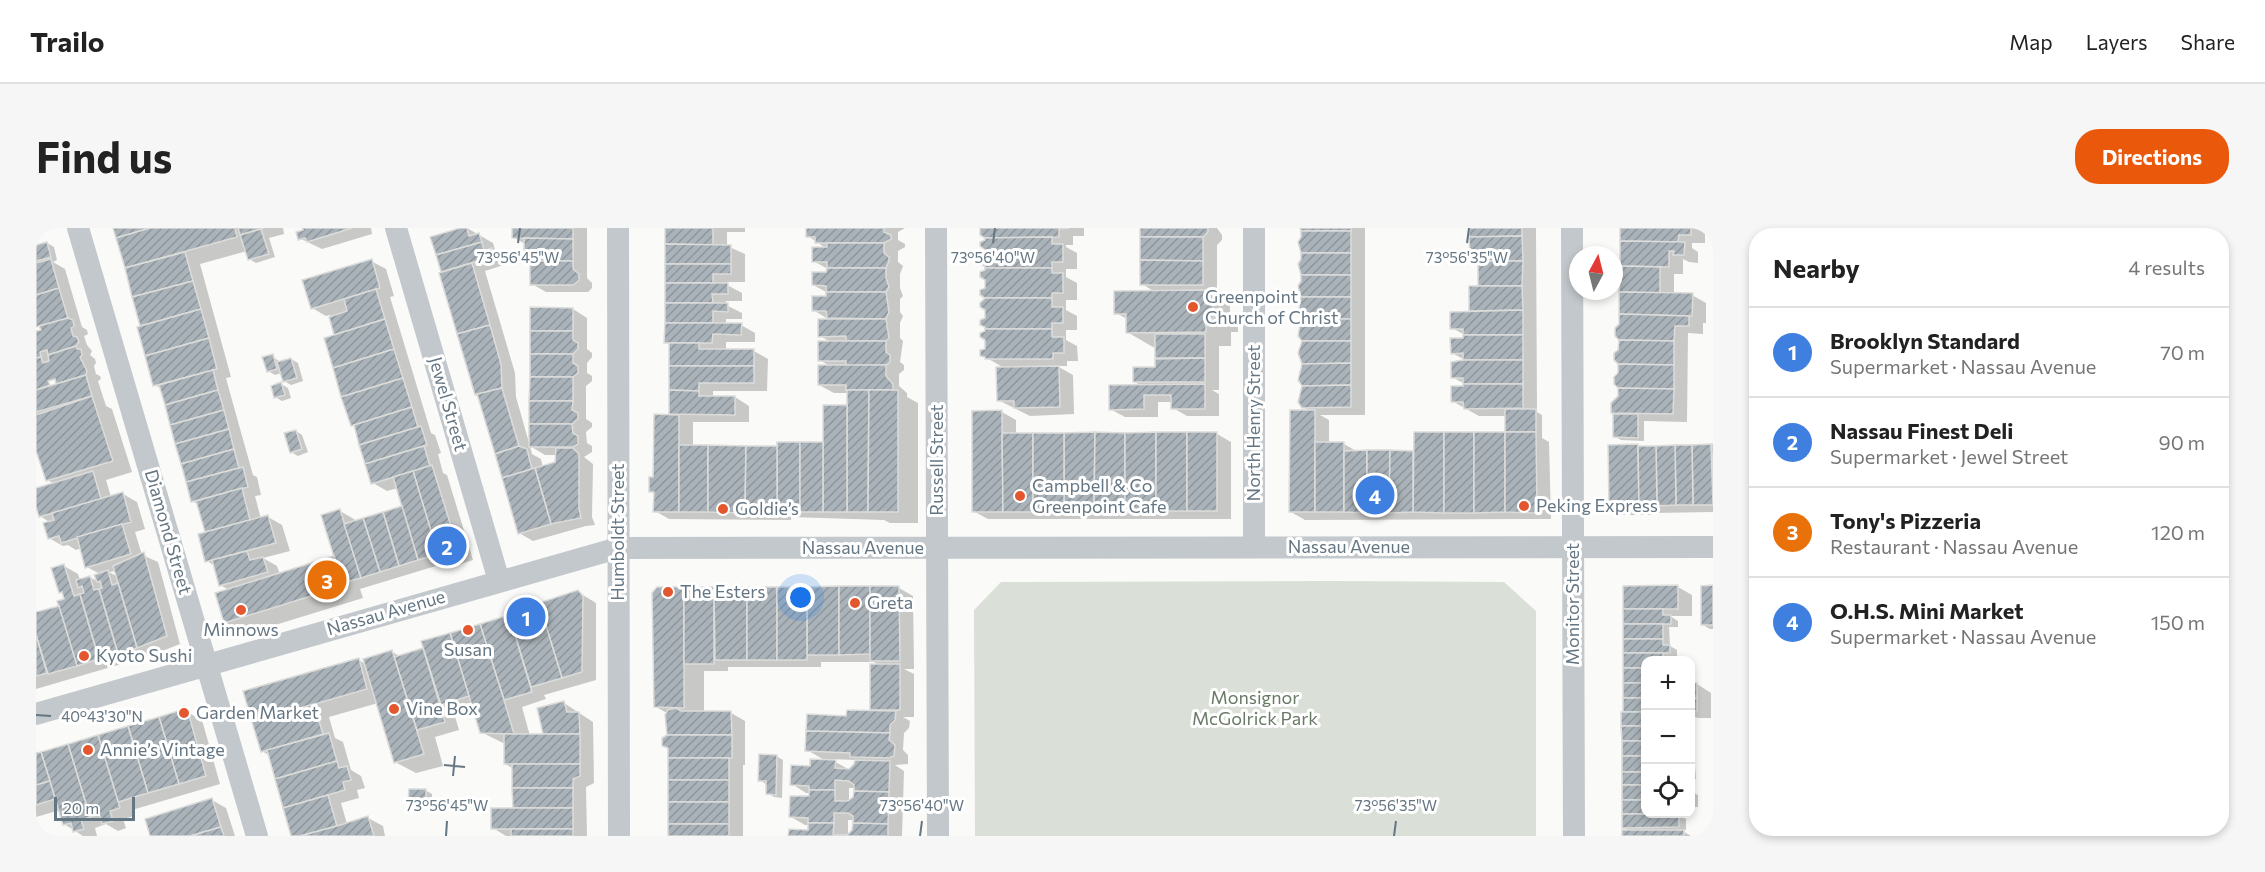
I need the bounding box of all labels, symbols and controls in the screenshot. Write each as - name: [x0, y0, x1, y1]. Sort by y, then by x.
- text: Trailo: [30, 24, 105, 58]
- text: Map: [2009, 29, 2053, 54]
- text: Layers: [2086, 29, 2148, 54]
- text: Share: [2181, 29, 2235, 54]
- button: Directions: [2075, 129, 2229, 184]
- text: Find us: [36, 130, 172, 182]
- north arrow: [1569, 246, 1623, 300]
- text: 73°56'45"W: [477, 248, 559, 266]
- text: 73°56'40"W: [951, 248, 1035, 266]
- text: 73°56'35"W: [1426, 248, 1508, 266]
- text: Nearby: [1773, 252, 1860, 283]
- text: 4 results: [2128, 255, 2205, 279]
- place label: Greenpoint Church of Christ: [1205, 285, 1338, 328]
- marker: Greenpoint Church of Christ: [1186, 300, 1200, 314]
- text: Brooklyn Standard: [1830, 327, 2020, 354]
- text: 1: [1788, 340, 1797, 364]
- text: 70 m: [2160, 340, 2205, 364]
- street label: North Henry Street: [1242, 345, 1264, 501]
- street label: Jewel Street: [425, 354, 473, 453]
- text: Supermarket · Nassau Avenue: [1830, 354, 2096, 378]
- street label: Russell Street: [925, 404, 947, 516]
- text: Nassau Finest Deli: [1830, 417, 2013, 444]
- text: 2: [1787, 430, 1798, 454]
- text: 90 m: [2159, 430, 2205, 454]
- text: Supermarket · Jewel Street: [1830, 444, 2068, 468]
- street label: Humboldt Street: [606, 463, 628, 601]
- street label: Diamond Street: [141, 467, 197, 597]
- pin: 4: [1356, 472, 1394, 518]
- place label: Campbell & Co Greenpoint Cafe: [1032, 474, 1166, 517]
- marker: Campbell & Co Greenpoint Cafe: [1013, 489, 1027, 503]
- place label: Peking Express: [1536, 494, 1658, 516]
- place label: Goldie’s: [735, 497, 799, 519]
- marker: Peking Express: [1517, 499, 1531, 513]
- marker: Goldie’s: [716, 502, 730, 516]
- text: Tony's Pizzeria: [1830, 507, 1981, 534]
- text: 3: [1787, 520, 1798, 544]
- text: 120 m: [2151, 520, 2205, 544]
- pin: 2: [428, 524, 466, 568]
- text: Restaurant · Nassau Avenue: [1830, 534, 2078, 558]
- street label: Nassau Avenue: [1288, 535, 1410, 557]
- street label: Nassau Avenue: [802, 536, 924, 558]
- street label: Monitor Street: [1561, 543, 1583, 665]
- pin: 3: [308, 558, 346, 602]
- place label: The Esters: [680, 580, 765, 602]
- your location: [786, 583, 815, 612]
- street label: Nassau Avenue: [324, 585, 448, 639]
- marker: The Esters: [661, 585, 675, 599]
- place label: Greta: [867, 591, 913, 613]
- pin: 1: [506, 594, 546, 640]
- marker: Greta: [848, 596, 862, 610]
- text: O.H.S. Mini Market: [1830, 597, 2024, 624]
- marker: Minnows: [234, 603, 248, 617]
- text: 4: [1786, 610, 1799, 634]
- text: 150 m: [2151, 610, 2205, 634]
- place label: Minnows: [203, 618, 279, 640]
- marker: Susan: [461, 623, 475, 637]
- text: Supermarket · Nassau Avenue: [1830, 624, 2096, 648]
- place label: Susan: [444, 638, 492, 660]
- place label: Kyoto Sushi: [96, 644, 192, 666]
- marker: Kyoto Sushi: [77, 649, 91, 663]
- map controls: [1641, 656, 1695, 818]
- button: +: [1641, 656, 1695, 710]
- park label: Monsignor McGolrick Park: [1192, 686, 1318, 729]
- place label: Vine Box: [406, 697, 478, 719]
- place label: Garden Market: [196, 701, 319, 723]
- marker: Vine Box: [387, 702, 401, 716]
- marker: Garden Market: [177, 706, 191, 720]
- text: 40°43'30"N: [61, 707, 143, 725]
- button: −: [1641, 710, 1695, 764]
- place label: Annie’s Vintage: [100, 738, 225, 760]
- marker: Annie’s Vintage: [81, 743, 95, 757]
- button: locate: [1641, 764, 1695, 818]
- scale bar: [54, 794, 135, 822]
- text: 73°56'45"W: [406, 796, 488, 814]
- text: 73°56'40"W: [880, 796, 964, 814]
- text: 73°56'35"W: [1355, 796, 1437, 814]
- text: 20 m: [63, 798, 99, 817]

